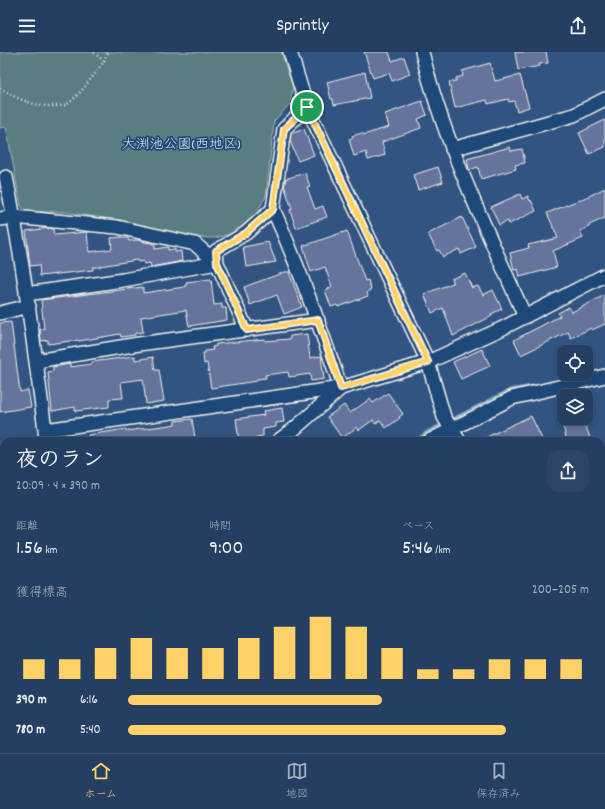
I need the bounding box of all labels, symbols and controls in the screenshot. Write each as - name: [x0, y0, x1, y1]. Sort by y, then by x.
- text: Sprintly: [276, 14, 329, 39]
- icon: menu: [16, 15, 38, 37]
- icon: share: [567, 15, 589, 37]
- pin: [290, 90, 324, 124]
- icon: arrive: [296, 96, 318, 118]
- park label: 大渕池公園(西地区): [122, 135, 241, 155]
- map controls: [557, 345, 593, 425]
- button: locate: [557, 345, 593, 381]
- button: layers: [557, 389, 593, 425]
- text: 夜のラン: [16, 446, 104, 477]
- button: share: [547, 450, 589, 492]
- text: 20:09 · 4 × 390 m: [16, 477, 100, 496]
- text: 距離: [16, 519, 38, 535]
- text: 時間: [209, 519, 231, 535]
- text: ペース: [402, 519, 434, 535]
- text: 1.56: [16, 535, 43, 563]
- text: 9:00: [209, 535, 243, 563]
- text: 5:46: [402, 535, 433, 563]
- text: km: [43, 543, 57, 559]
- text: /km: [433, 543, 450, 559]
- text: 200–205 m: [532, 581, 589, 600]
- text: 獲得標高: [16, 584, 68, 603]
- text: 390 m: [16, 691, 47, 710]
- text: 6:16: [80, 691, 98, 710]
- text: 780 m: [16, 721, 45, 740]
- text: 5:40: [80, 721, 101, 740]
- tab: ホーム: [84, 760, 117, 803]
- tab: 地図: [286, 760, 308, 803]
- tab: 保存済み: [477, 760, 521, 803]

